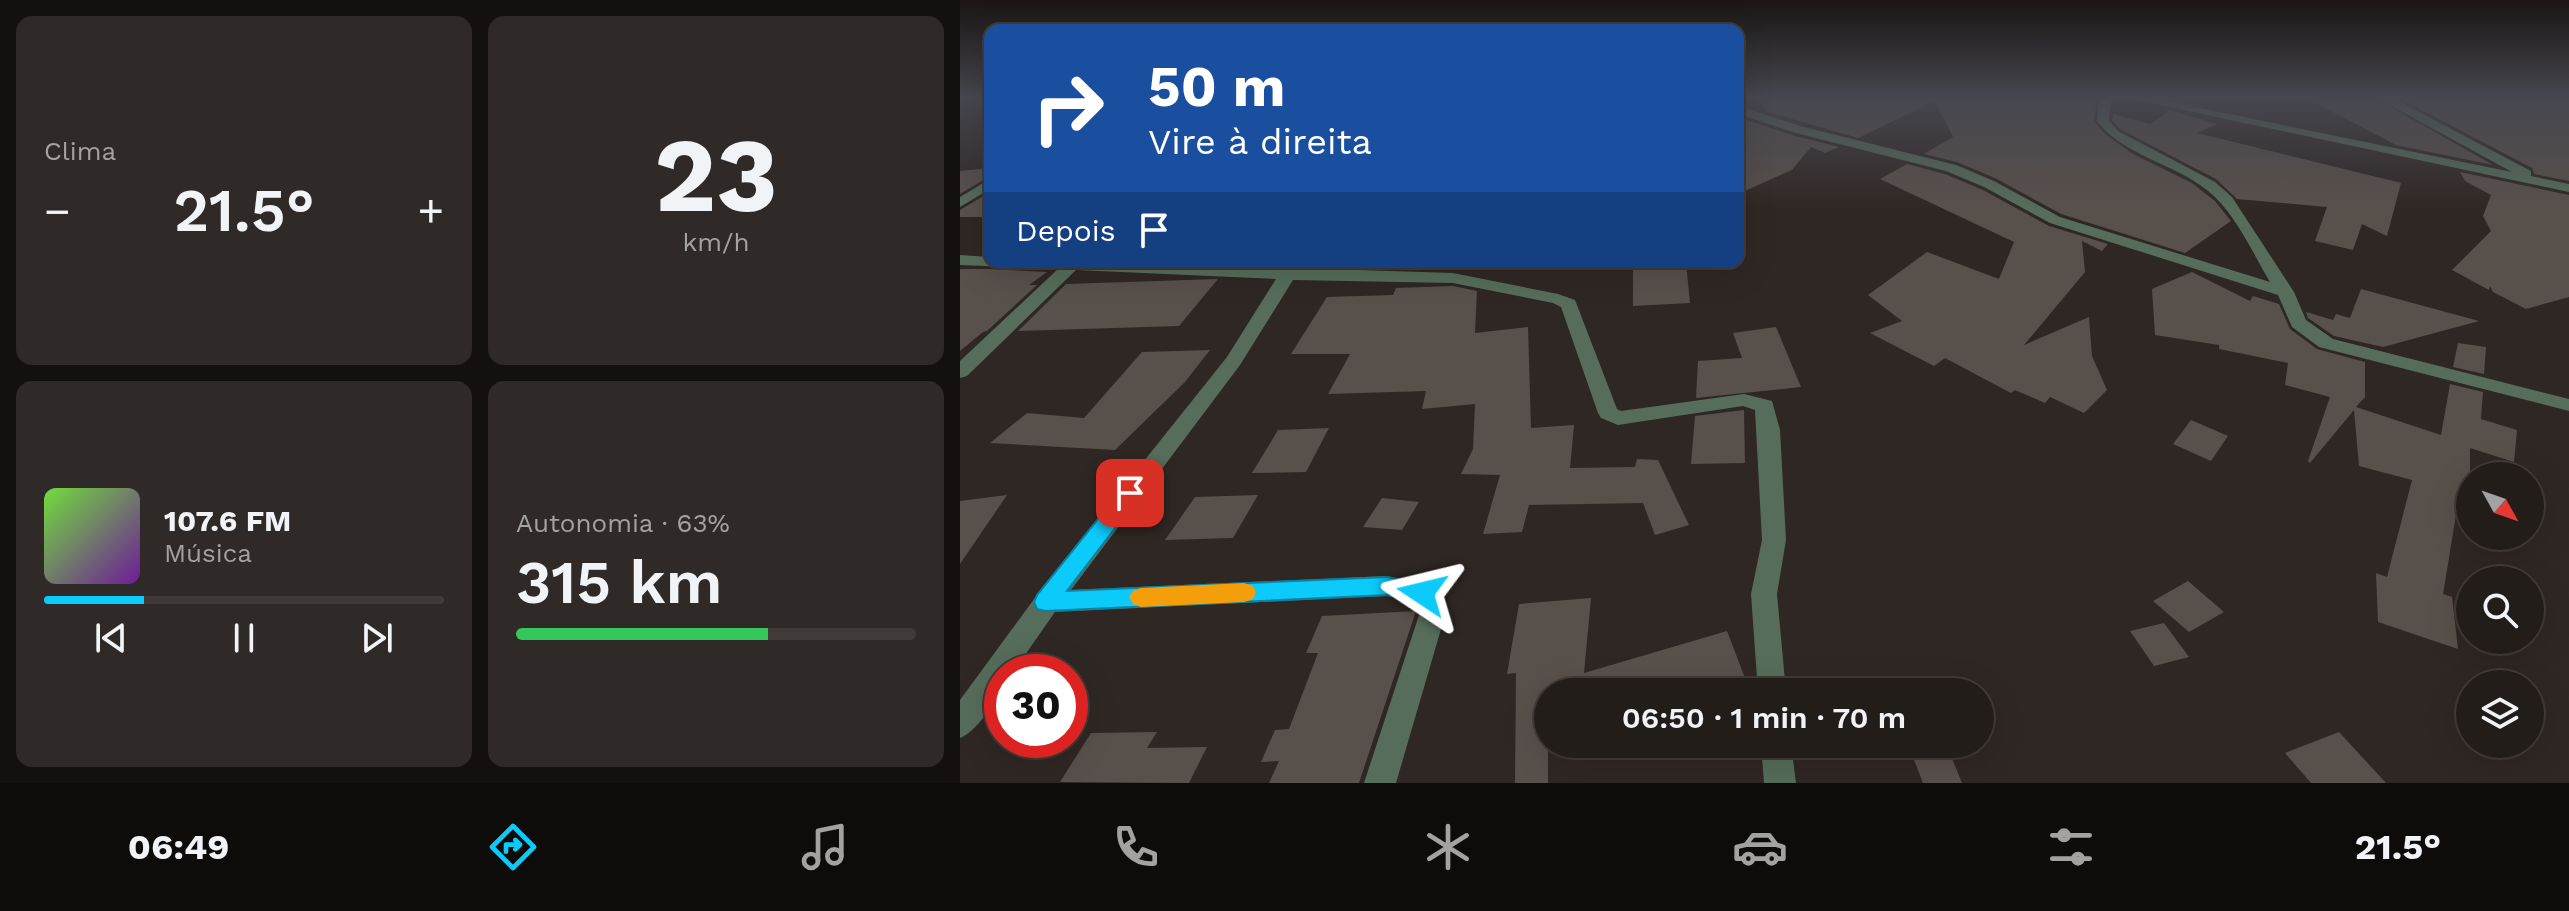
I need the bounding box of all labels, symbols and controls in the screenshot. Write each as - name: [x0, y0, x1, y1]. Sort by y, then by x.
- text: 50 m: [1148, 54, 1285, 120]
- icon: right: [1016, 56, 1120, 160]
- text: 23: [654, 114, 778, 236]
- text: Vire à direita: [1148, 121, 1372, 163]
- text: Clima: [44, 136, 116, 166]
- text: 21.5°: [173, 175, 315, 246]
- text: −: [44, 185, 71, 237]
- text: +: [417, 185, 444, 237]
- icon: arrive: [1132, 208, 1176, 252]
- text: Depois: [1016, 213, 1116, 248]
- text: km/h: [683, 227, 749, 257]
- pin: [1096, 459, 1164, 527]
- north arrow: [2456, 462, 2544, 550]
- map controls: [2456, 462, 2544, 758]
- icon: arrive: [1108, 471, 1152, 515]
- text: 107.6 FM: [164, 503, 291, 538]
- text: Autonomia · 63%: [516, 508, 730, 538]
- text: Música: [164, 538, 252, 568]
- text: 315 km: [516, 547, 722, 618]
- position arrow: [1380, 551, 1464, 635]
- button: search: [2456, 566, 2544, 654]
- icon: previous: [89, 616, 133, 660]
- icon: pause: [222, 616, 266, 660]
- icon: next: [355, 616, 399, 660]
- speed limit sign: 30: [984, 654, 1088, 758]
- button: layers: [2456, 670, 2544, 758]
- text: 06:50 · 1 min · 70 m: [1622, 700, 1906, 735]
- icon: directions: [485, 819, 541, 875]
- icon: music: [797, 819, 853, 875]
- icon: phone: [1108, 819, 1164, 875]
- icon: climate: [1420, 819, 1476, 875]
- icon: car: [1732, 819, 1788, 875]
- icon: filters: [2043, 819, 2099, 875]
- text: 06:49: [128, 826, 229, 868]
- text: 21.5°: [2355, 826, 2441, 868]

